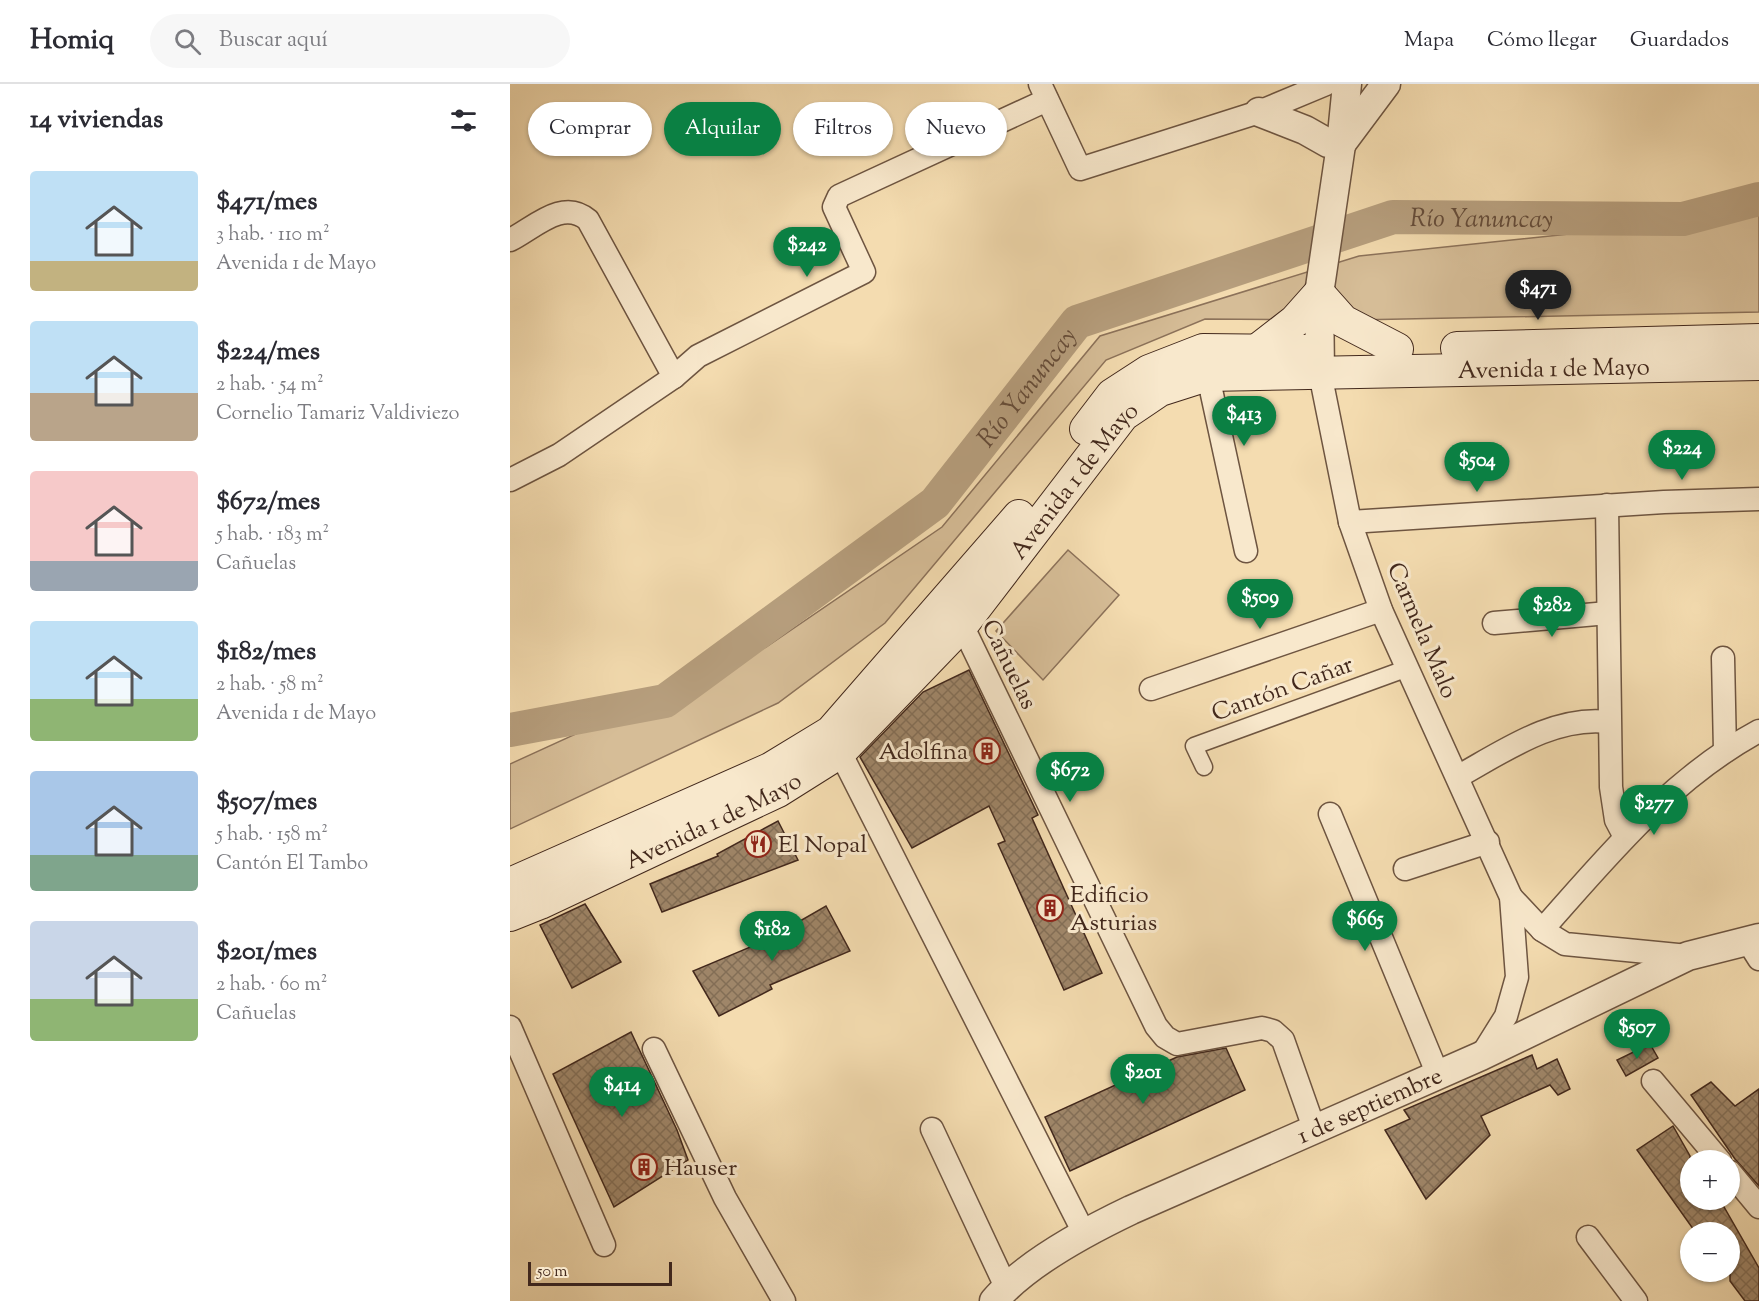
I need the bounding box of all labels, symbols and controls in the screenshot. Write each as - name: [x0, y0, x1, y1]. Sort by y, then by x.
- search box: [150, 14, 570, 68]
- text: Homiq: [30, 21, 114, 61]
- icon: search: [171, 25, 204, 58]
- text: Buscar aquí: [219, 25, 328, 57]
- text: Mapa: [1404, 26, 1454, 56]
- text: Cómo llegar: [1487, 26, 1597, 56]
- text: Guardados: [1630, 26, 1729, 56]
- text: 14 viviendas: [30, 102, 163, 139]
- chip: Comprar: [528, 102, 652, 156]
- chip: Alquilar: [664, 102, 781, 156]
- chip: Filtros: [793, 102, 893, 156]
- chip: Nuevo: [905, 102, 1007, 156]
- icon: filters: [447, 104, 480, 137]
- text: $471/mes: [216, 184, 317, 221]
- icon: home: [78, 195, 150, 267]
- water label: Río Yanuncay: [1410, 201, 1553, 239]
- text: 3 hab. · 110 m²: [216, 221, 330, 250]
- pin: $242: [771, 227, 843, 278]
- text: $242: [787, 232, 827, 261]
- text: Avenida 1 de Mayo: [216, 250, 376, 279]
- pin: $471: [1502, 270, 1574, 321]
- text: $471: [1519, 275, 1557, 304]
- water label: Río Yanuncay: [969, 321, 1087, 456]
- text: $224/mes: [216, 334, 320, 371]
- icon: home: [78, 345, 150, 417]
- street label: Avenida 1 de Mayo: [1457, 351, 1650, 389]
- text: 2 hab. · 54 m²: [216, 371, 324, 400]
- street label: Avenida 1 de Mayo: [1003, 394, 1146, 567]
- pin: $413: [1208, 396, 1280, 447]
- text: Cornelio Tamariz Valdiviezo: [216, 400, 460, 429]
- text: $413: [1226, 401, 1262, 430]
- pin: $224: [1646, 430, 1718, 481]
- text: $224: [1662, 435, 1702, 464]
- pin: $504: [1441, 442, 1513, 493]
- text: $504: [1458, 447, 1496, 476]
- text: $672/mes: [216, 484, 320, 521]
- icon: home: [78, 495, 150, 567]
- text: 5 hab. · 183 m²: [216, 521, 329, 550]
- text: Cañuelas: [216, 550, 296, 579]
- street label: Carmela Malo: [1377, 557, 1465, 704]
- pin: $509: [1224, 579, 1296, 630]
- text: $509: [1241, 584, 1279, 613]
- pin: $282: [1516, 587, 1588, 638]
- text: $282: [1532, 592, 1572, 621]
- street label: Cañuelas: [972, 614, 1045, 716]
- text: $182/mes: [216, 634, 316, 671]
- icon: home: [78, 645, 150, 717]
- street label: Cantón Cañar: [1207, 648, 1358, 731]
- text: 2 hab. · 58 m²: [216, 671, 324, 700]
- text: Avenida 1 de Mayo: [216, 700, 376, 729]
- place label: Adolfina: [878, 736, 968, 770]
- building icon: Adolfina: [972, 736, 1002, 766]
- pin: $672: [1034, 752, 1106, 803]
- text: $672: [1050, 757, 1090, 786]
- street label: Avenida 1 de Mayo: [620, 765, 809, 880]
- text: $507/mes: [216, 784, 317, 821]
- pin: $277: [1618, 785, 1690, 836]
- text: $277: [1634, 790, 1674, 819]
- icon: home: [78, 795, 150, 867]
- text: 5 hab. · 158 m²: [216, 821, 328, 850]
- restaurant icon: El Nopal: [743, 829, 773, 859]
- place label: El Nopal: [778, 829, 867, 863]
- text: Cantón El Tambo: [216, 850, 368, 879]
- place label: Edificio Asturias: [1070, 879, 1157, 941]
- building icon: Edificio Asturias: [1035, 893, 1065, 923]
- pin: $665: [1329, 901, 1401, 952]
- text: $665: [1346, 906, 1384, 935]
- pin: $182: [736, 911, 808, 962]
- text: $182: [754, 916, 790, 945]
- text: $201/mes: [216, 934, 317, 971]
- icon: home: [78, 945, 150, 1017]
- text: 2 hab. · 60 m²: [216, 971, 327, 1000]
- text: Cañuelas: [216, 1000, 296, 1029]
- pin: $507: [1601, 1009, 1673, 1060]
- text: $507: [1618, 1014, 1656, 1043]
- pin: $201: [1107, 1054, 1179, 1105]
- text: $201: [1124, 1059, 1162, 1088]
- street label: 1 de septiembre: [1292, 1060, 1448, 1154]
- pin: $414: [586, 1067, 658, 1118]
- text: $414: [603, 1072, 641, 1101]
- map controls: [1680, 1150, 1740, 1282]
- button: +: [1680, 1150, 1740, 1210]
- building icon: Hauser: [629, 1152, 659, 1182]
- place label: Hauser: [664, 1152, 737, 1186]
- button: −: [1680, 1222, 1740, 1282]
- scale bar: [528, 1259, 672, 1286]
- text: 50 m: [537, 1261, 568, 1284]

